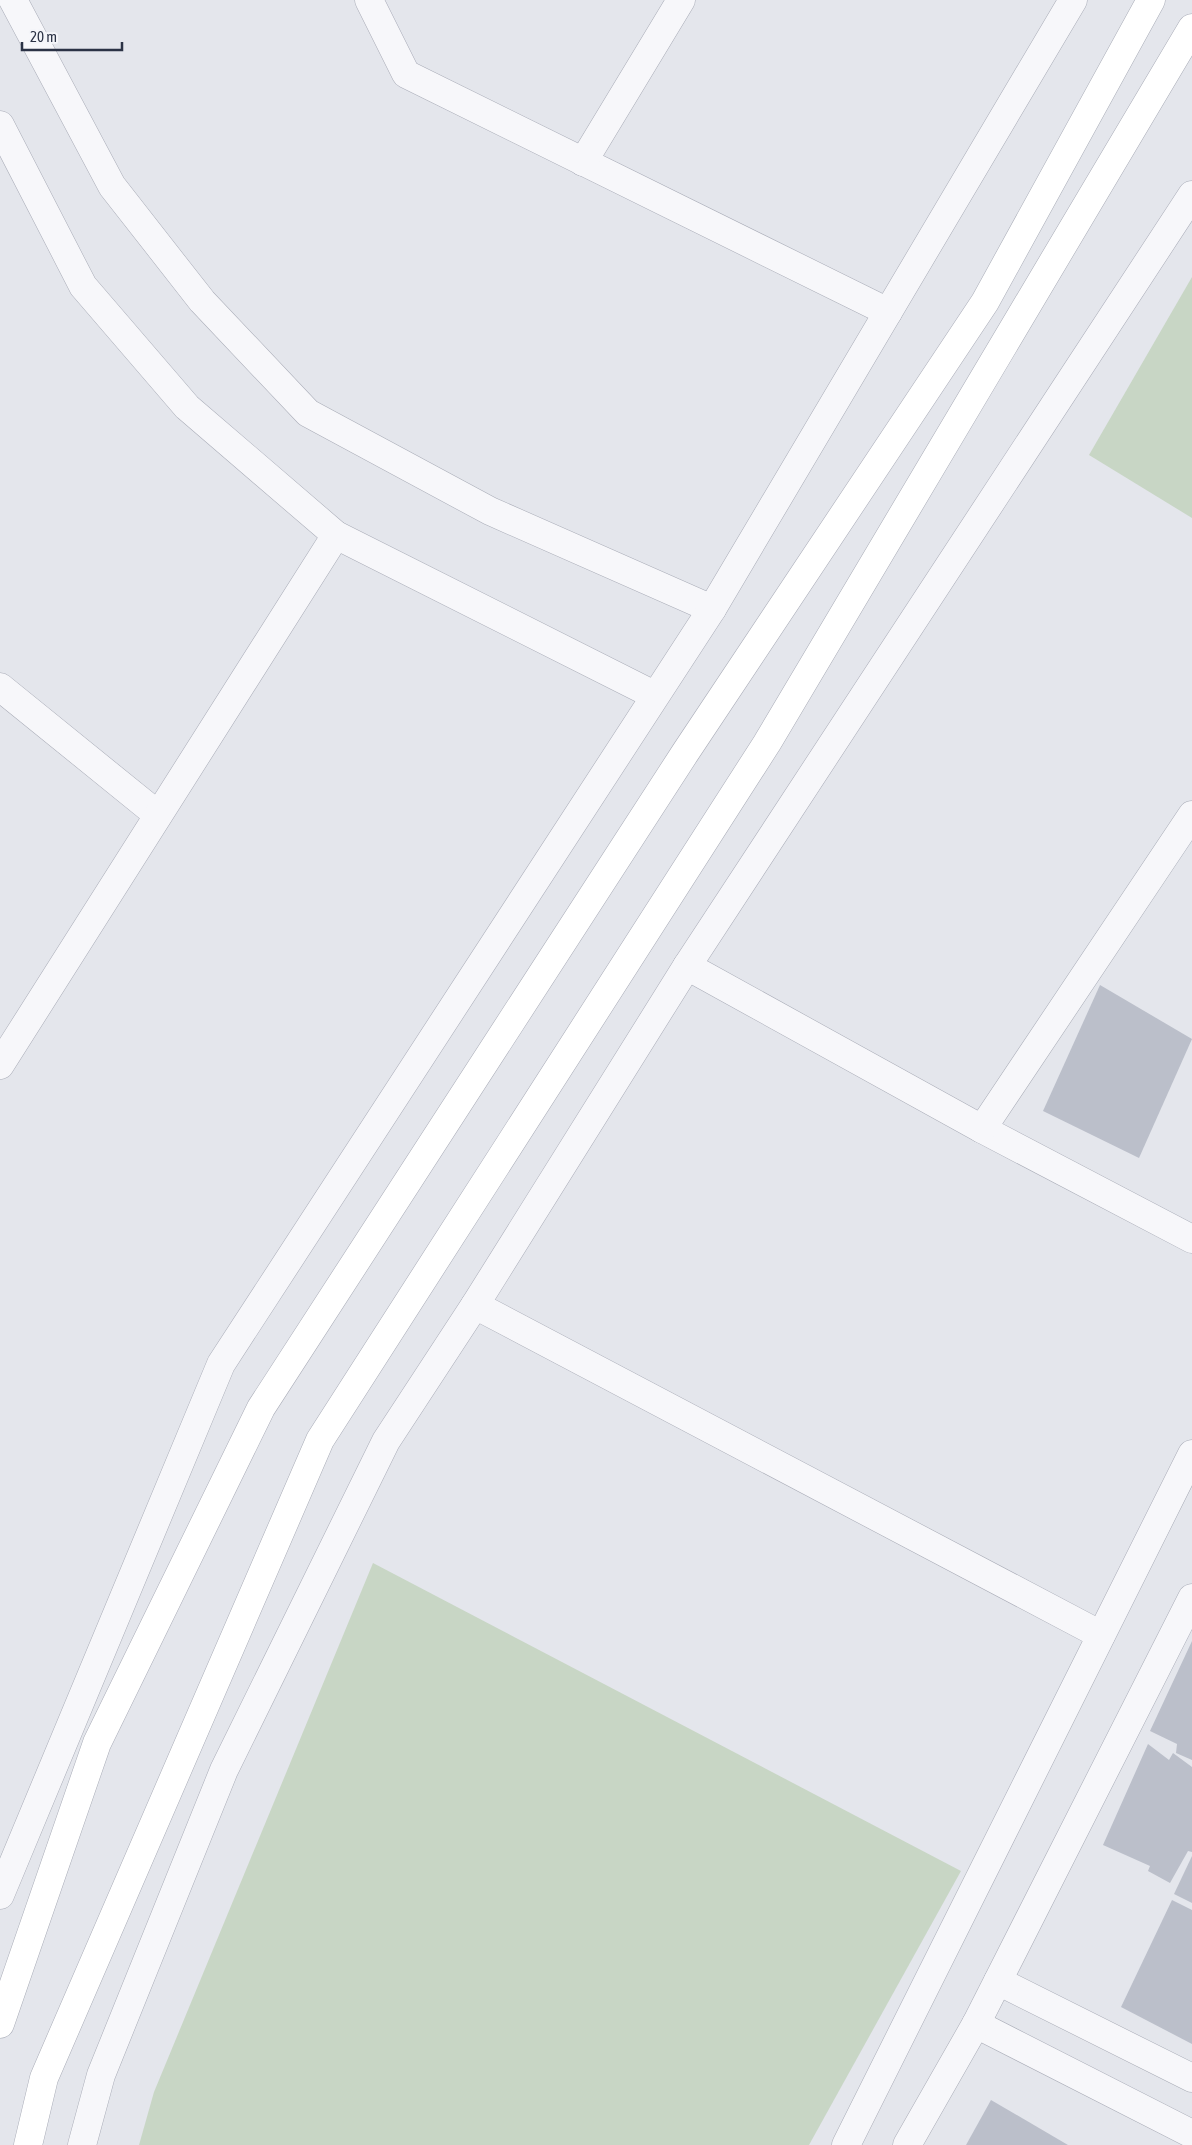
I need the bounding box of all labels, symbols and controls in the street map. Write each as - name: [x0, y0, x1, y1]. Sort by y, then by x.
- scale bar: [22, 20, 122, 52]
- text: 20 m: [30, 28, 57, 45]

